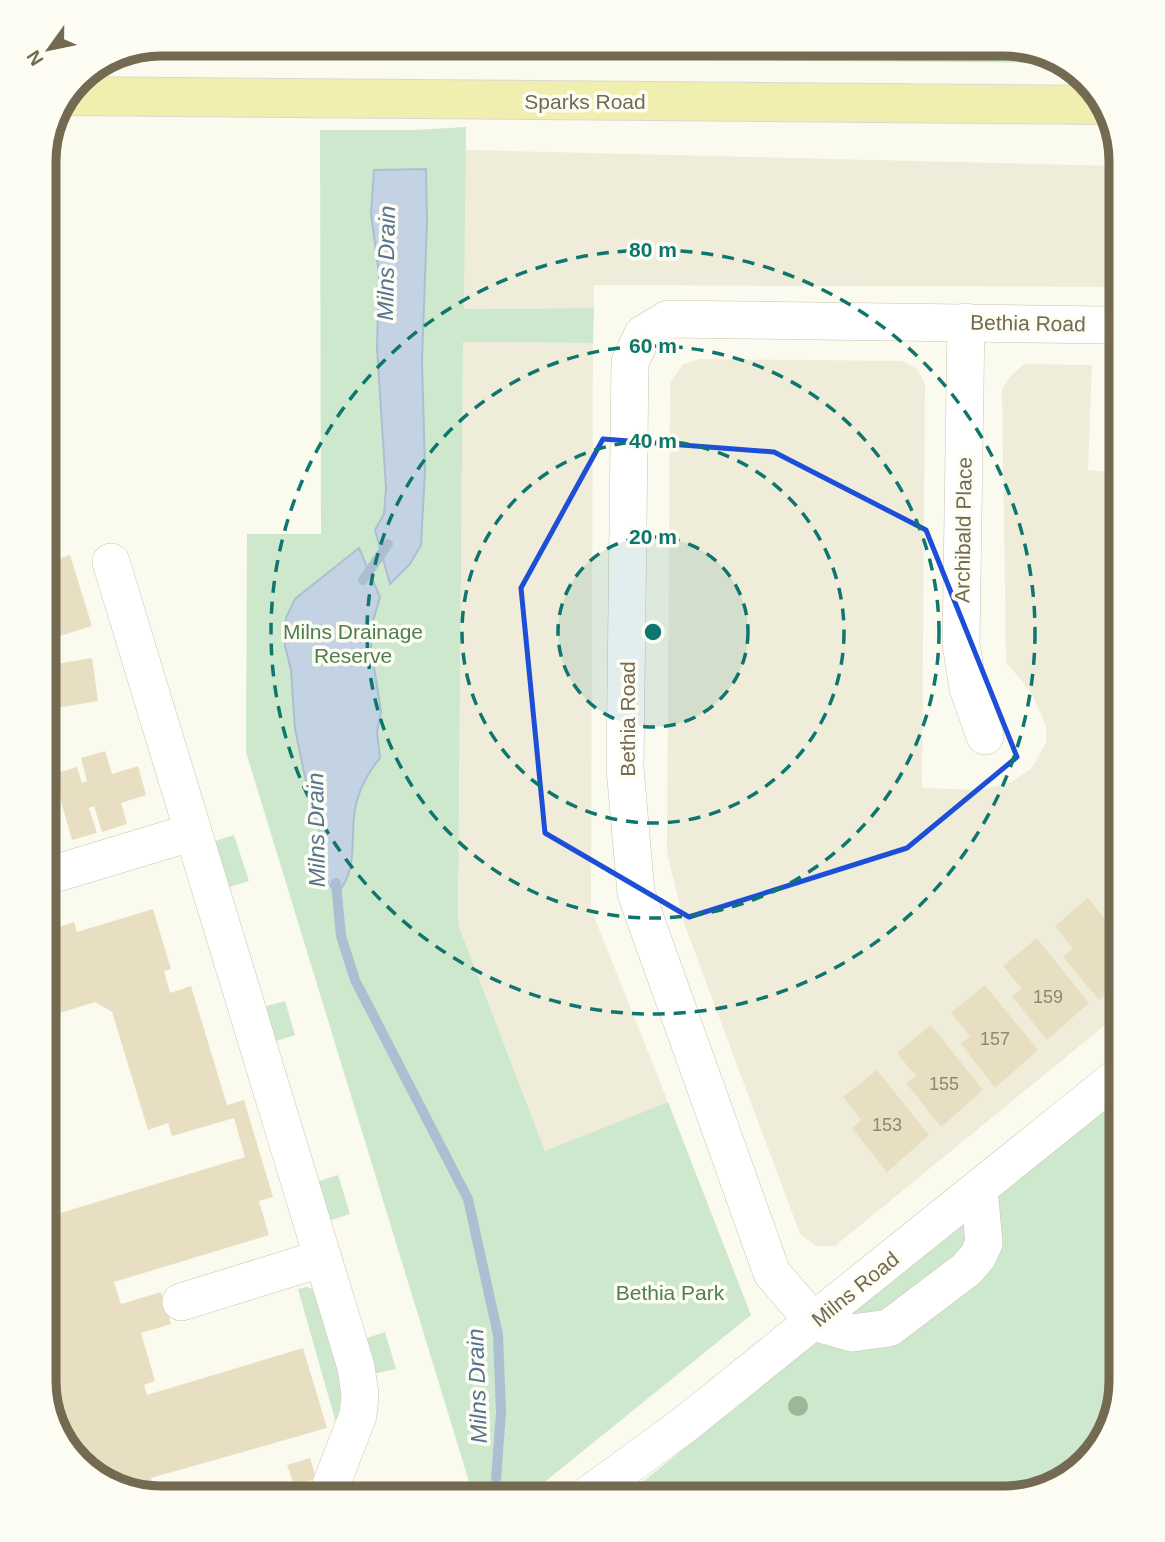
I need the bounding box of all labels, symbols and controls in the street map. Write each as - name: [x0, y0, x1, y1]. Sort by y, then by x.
- north arrow: [14, 14, 84, 84]
- text: N: [23, 47, 48, 69]
- street label: Sparks Road: [524, 90, 646, 113]
- water label: Milns Drain: [372, 205, 400, 321]
- text: 80 m: [629, 238, 677, 261]
- street label: Bethia Road: [970, 310, 1086, 336]
- text: 60 m: [629, 334, 677, 357]
- text: 40 m: [629, 429, 677, 452]
- street label: Archibald Place: [950, 457, 976, 603]
- text: 20 m: [629, 525, 677, 548]
- park label: Milns Drainage Reserve: [283, 620, 423, 667]
- centre of rings: [641, 620, 665, 644]
- street label: Bethia Road: [616, 661, 639, 777]
- water label: Milns Drain: [302, 772, 330, 888]
- house number: 159: [1033, 987, 1063, 1007]
- house number: 157: [980, 1029, 1010, 1049]
- house number: 155: [929, 1074, 959, 1094]
- house number: 153: [872, 1115, 902, 1135]
- street label: Milns Road: [807, 1247, 903, 1331]
- park label: Bethia Park: [616, 1281, 725, 1304]
- water label: Milns Drain: [462, 1328, 492, 1444]

